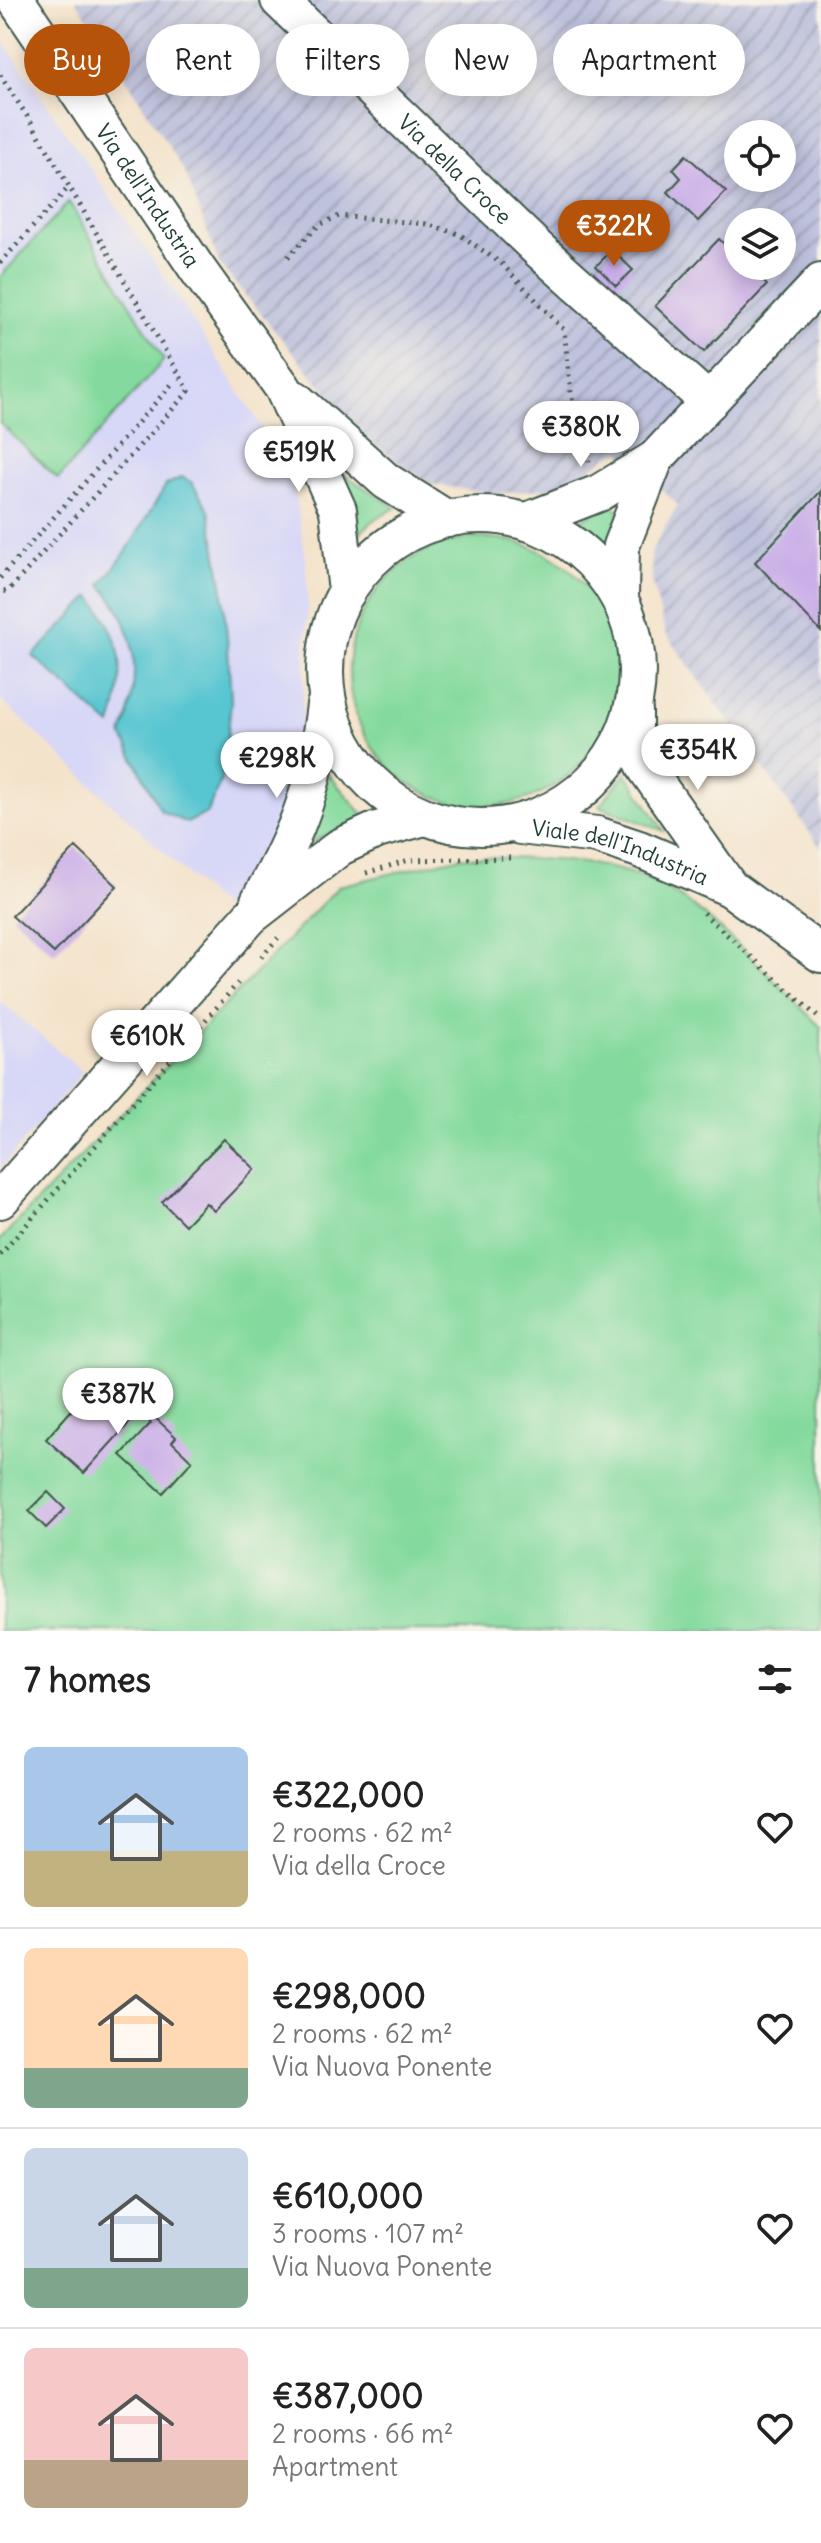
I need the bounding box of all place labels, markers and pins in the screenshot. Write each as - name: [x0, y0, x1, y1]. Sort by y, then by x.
- pin: €322K: [558, 200, 670, 268]
- pin: €380K: [525, 401, 637, 469]
- pin: €519K: [243, 426, 355, 494]
- pin: €354K: [642, 724, 754, 792]
- pin: €298K: [221, 732, 333, 800]
- pin: €610K: [91, 1010, 203, 1078]
- pin: €387K: [62, 1368, 174, 1436]

